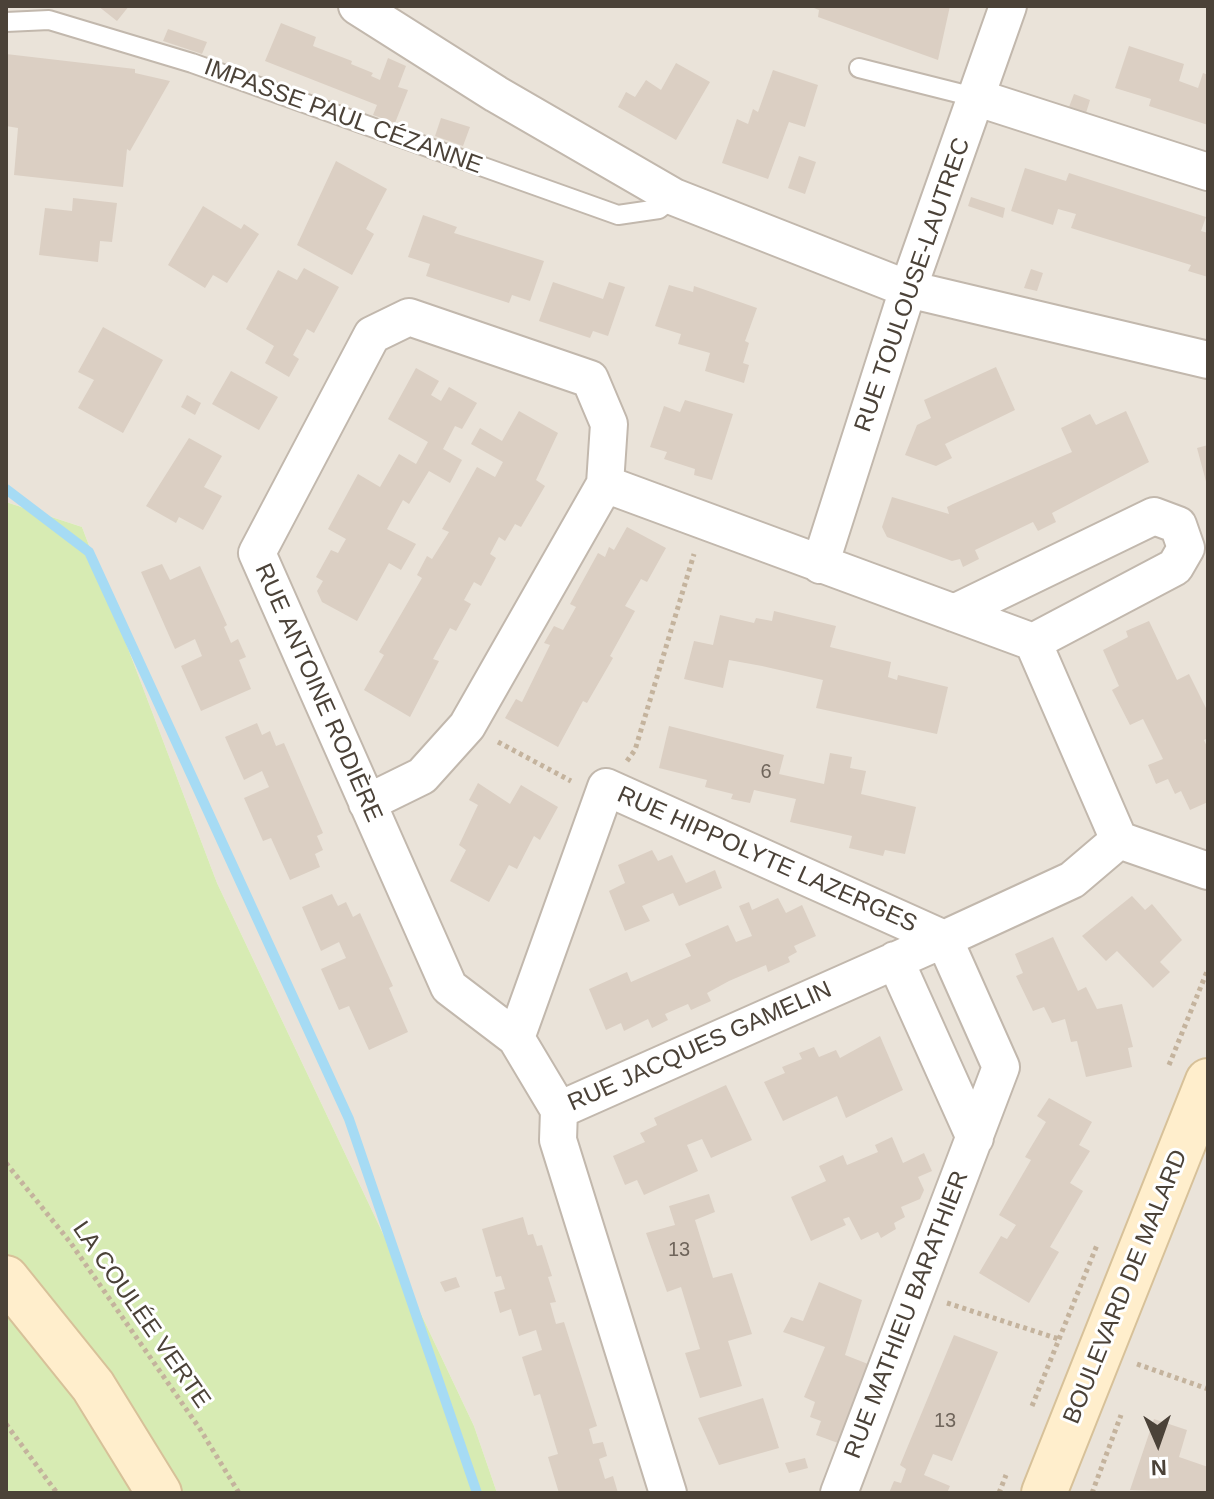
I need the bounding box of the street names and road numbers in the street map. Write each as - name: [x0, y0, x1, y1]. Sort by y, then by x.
- street label: IMPASSE PAUL CÉZANNE: [200, 53, 486, 181]
- street label: RUE TOULOUSE-LAUTREC: [849, 134, 977, 436]
- street label: RUE ANTOINE RODIÈRE: [248, 559, 388, 827]
- street label: RUE HIPPOLYTE LAZERGES: [613, 781, 921, 939]
- street label: RUE JACQUES GAMELIN: [564, 976, 836, 1118]
- street label: BOULEVARD DE MALARD: [1058, 1146, 1194, 1428]
- street label: RUE MATHIEU BARATHIER: [839, 1167, 975, 1463]
- street label: LA COULÉE VERTE: [66, 1216, 216, 1414]

